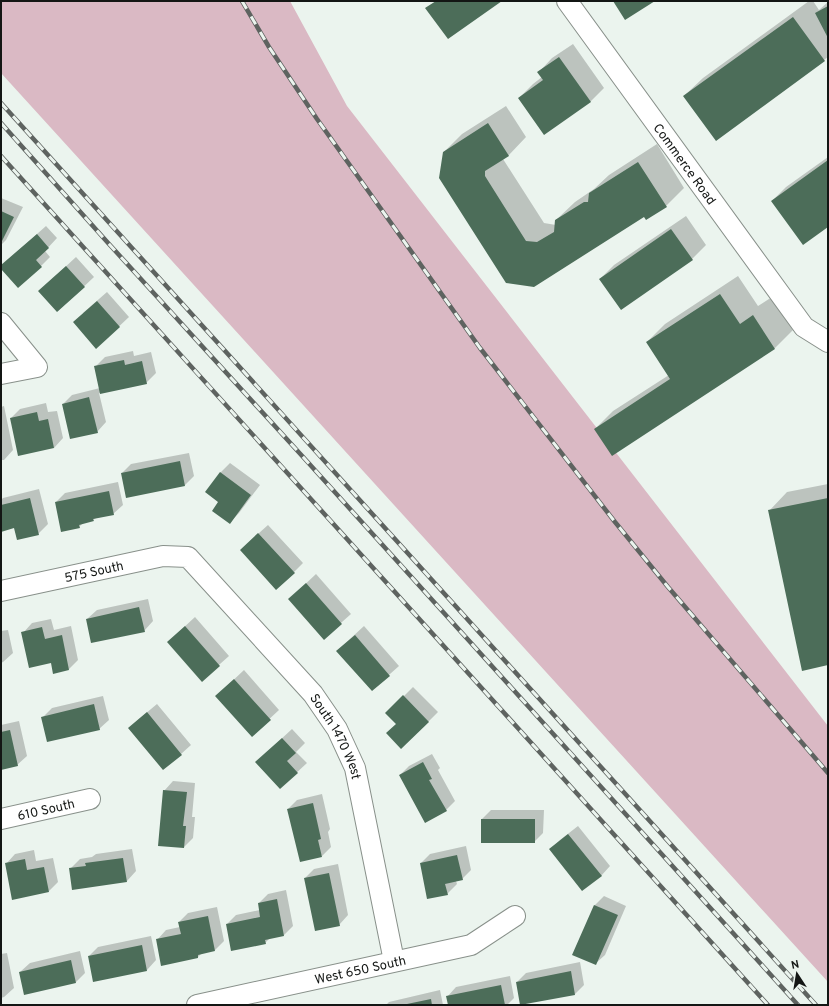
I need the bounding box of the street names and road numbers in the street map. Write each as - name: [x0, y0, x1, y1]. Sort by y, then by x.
- street label: Commerce Road: [649, 121, 718, 209]
- street label: 575 South: [63, 559, 125, 587]
- street label: South 1470 West: [305, 691, 363, 781]
- street label: 610 South: [16, 797, 76, 825]
- street label: West 650 South: [313, 953, 408, 989]

